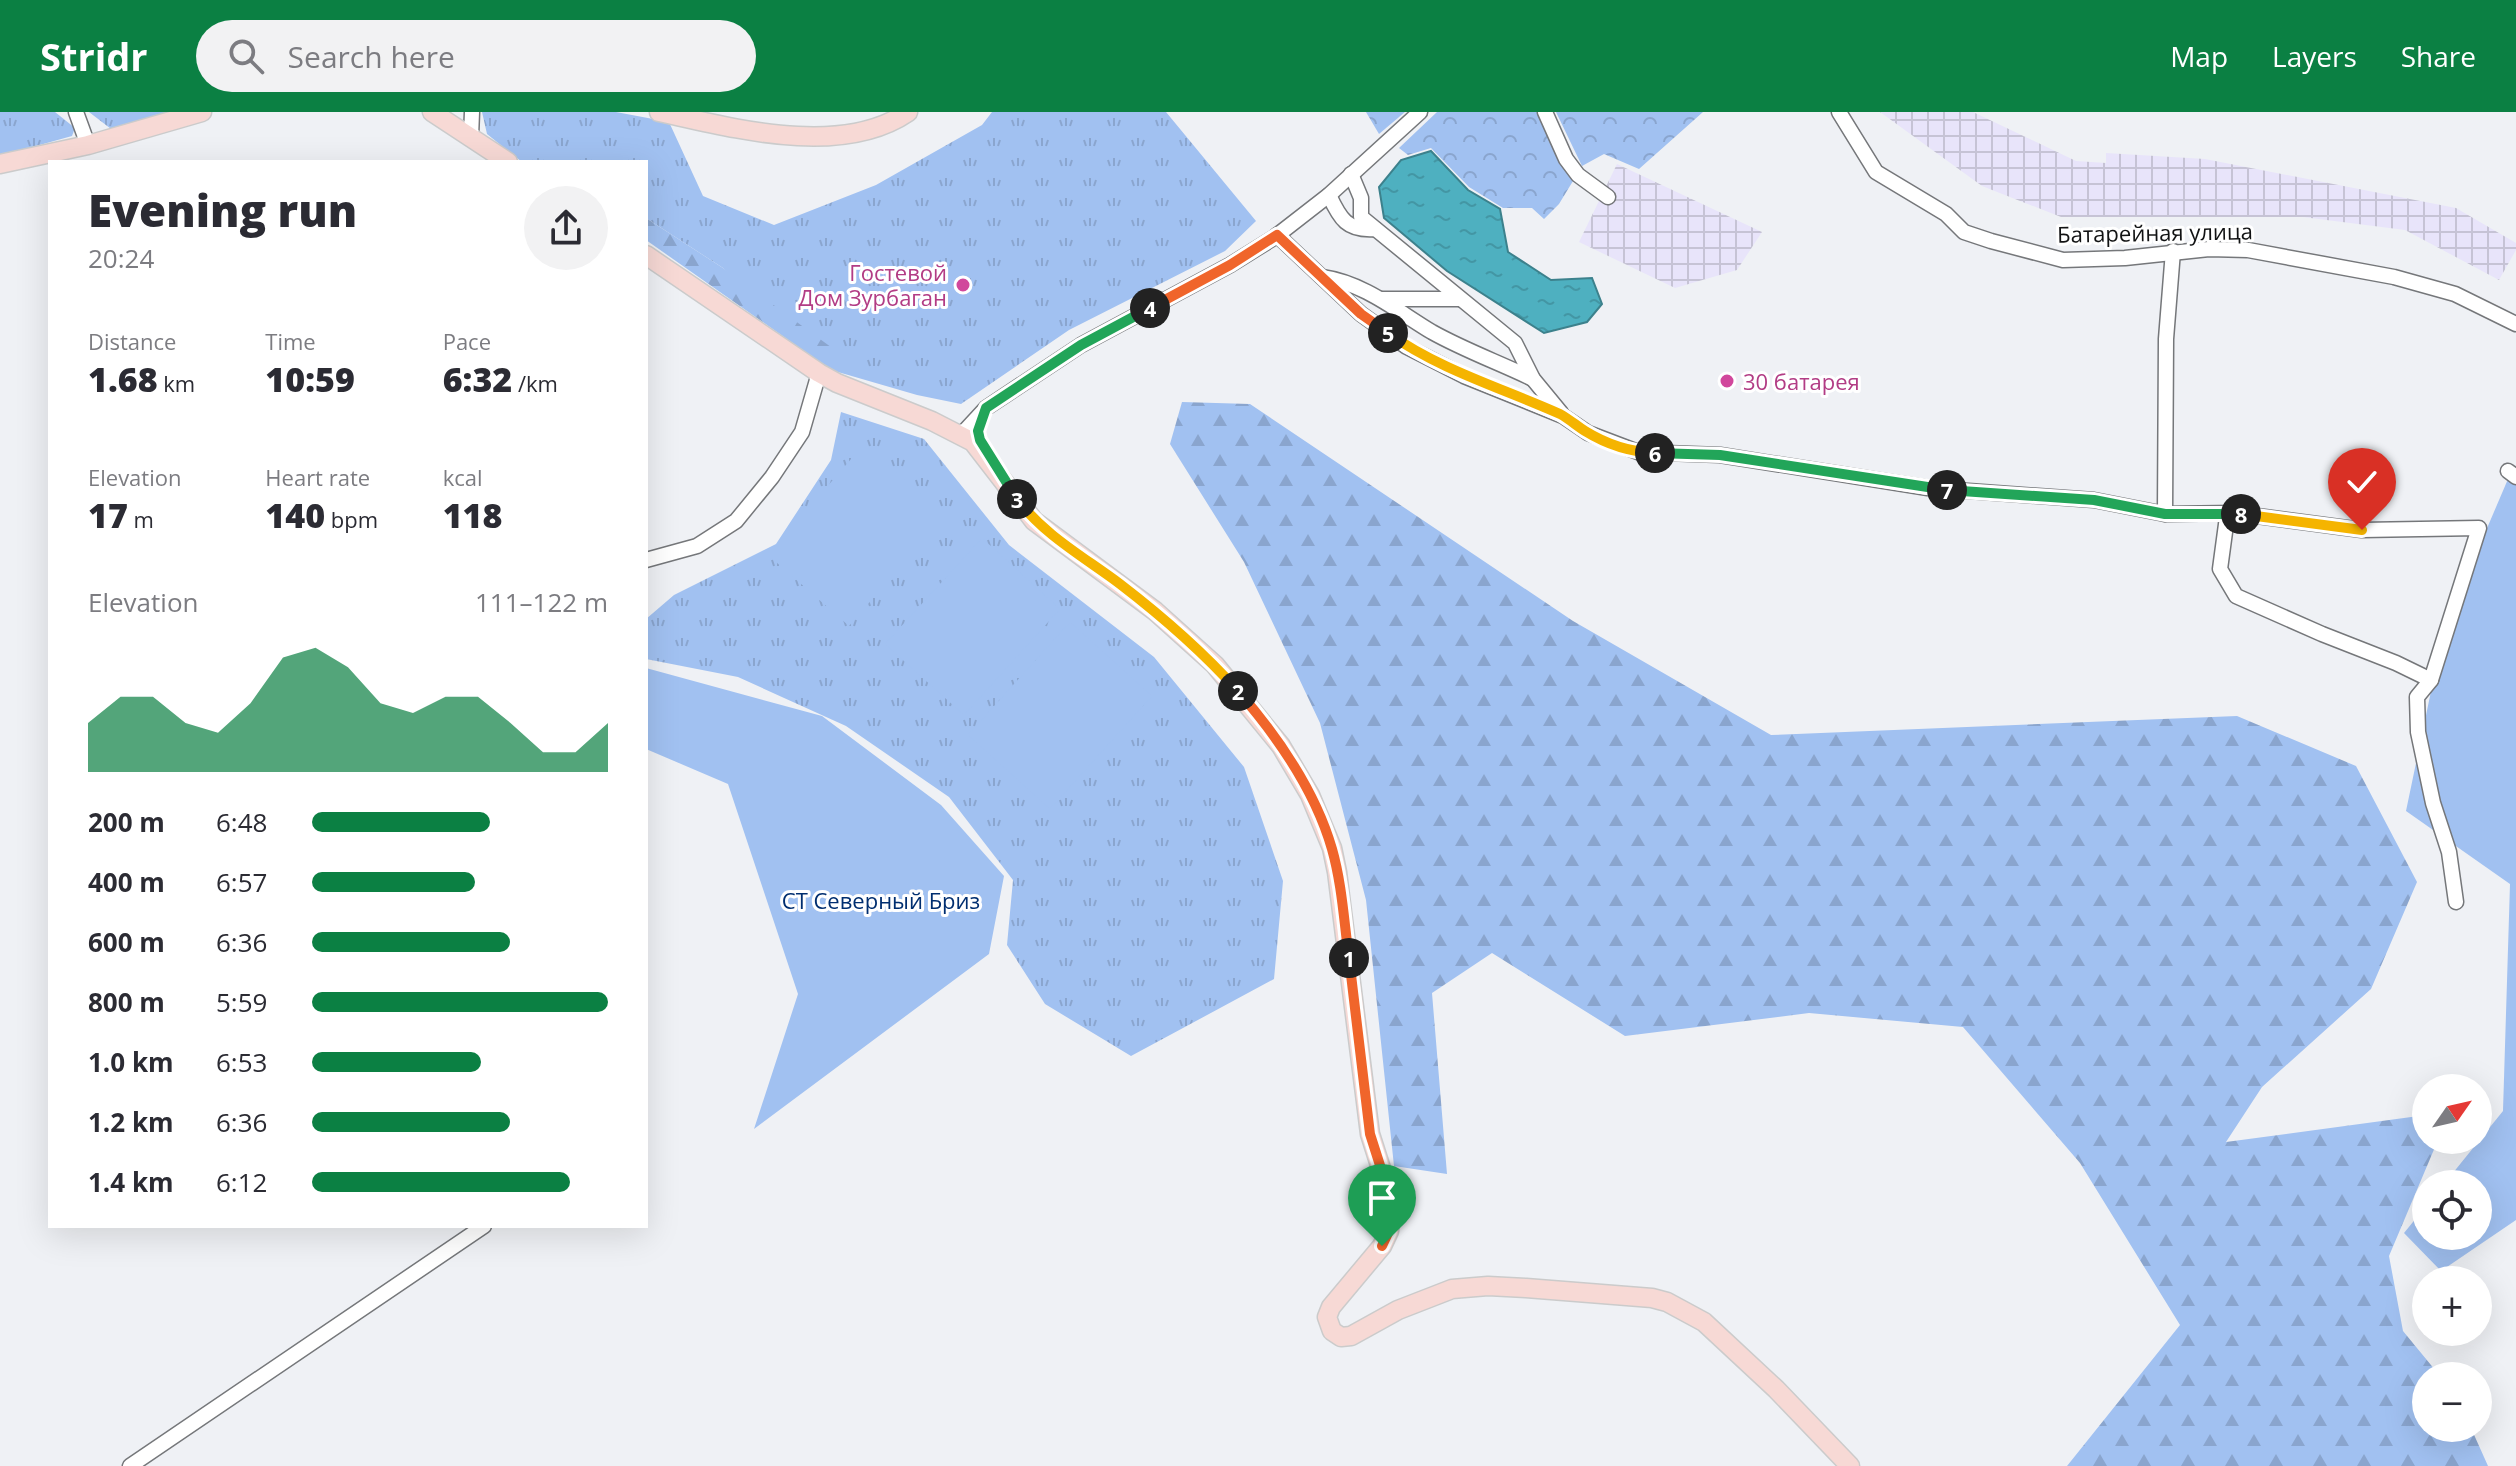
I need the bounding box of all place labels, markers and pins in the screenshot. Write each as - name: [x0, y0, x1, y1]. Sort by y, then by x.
- place label: Гостевой Дом Зурбаган: [799, 257, 947, 312]
- marker: Гостевой Дом Зурбаган: [954, 276, 972, 294]
- pin: 4: [1130, 288, 1170, 328]
- pin: 5: [1368, 313, 1408, 353]
- place label: 30 батарея: [1743, 366, 1860, 396]
- marker: 30 батарея: [1718, 372, 1736, 390]
- pin: 6: [1635, 433, 1675, 473]
- pin: [2328, 448, 2396, 530]
- pin: 7: [1927, 470, 1967, 510]
- pin: 3: [997, 479, 1037, 519]
- pin: 8: [2221, 494, 2261, 534]
- pin: 2: [1218, 671, 1258, 711]
- pin: 1: [1329, 938, 1369, 978]
- pin: [1348, 1164, 1416, 1246]

